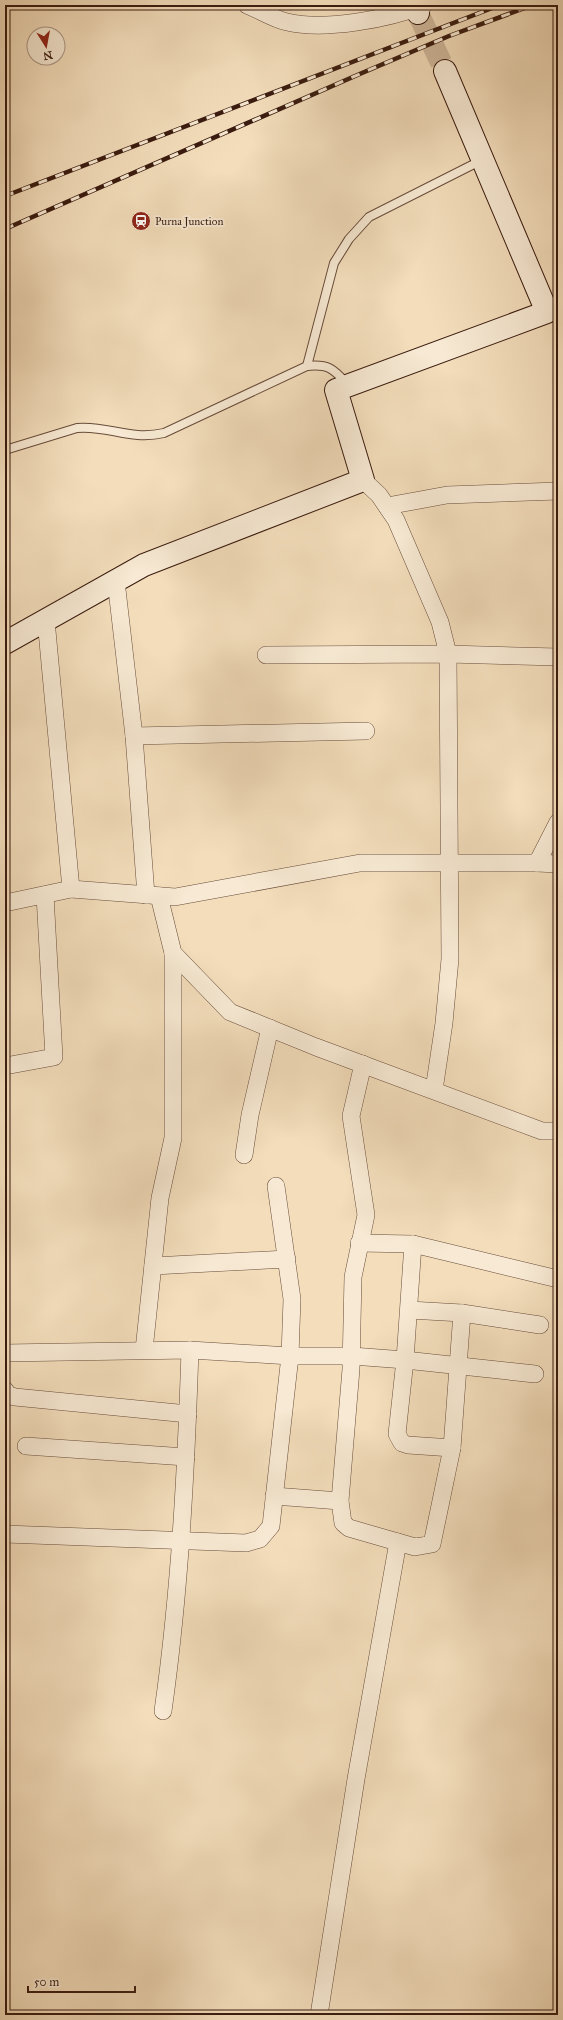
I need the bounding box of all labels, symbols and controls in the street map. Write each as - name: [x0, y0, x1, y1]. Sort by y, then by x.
- north arrow: [26, 26, 66, 66]
- text: N: [41, 48, 54, 63]
- station icon: Purna Junction: [130, 210, 152, 232]
- place label: Purna Junction: [155, 215, 223, 229]
- scale bar: [28, 1968, 135, 1994]
- text: 50 m: [34, 1975, 59, 1989]

